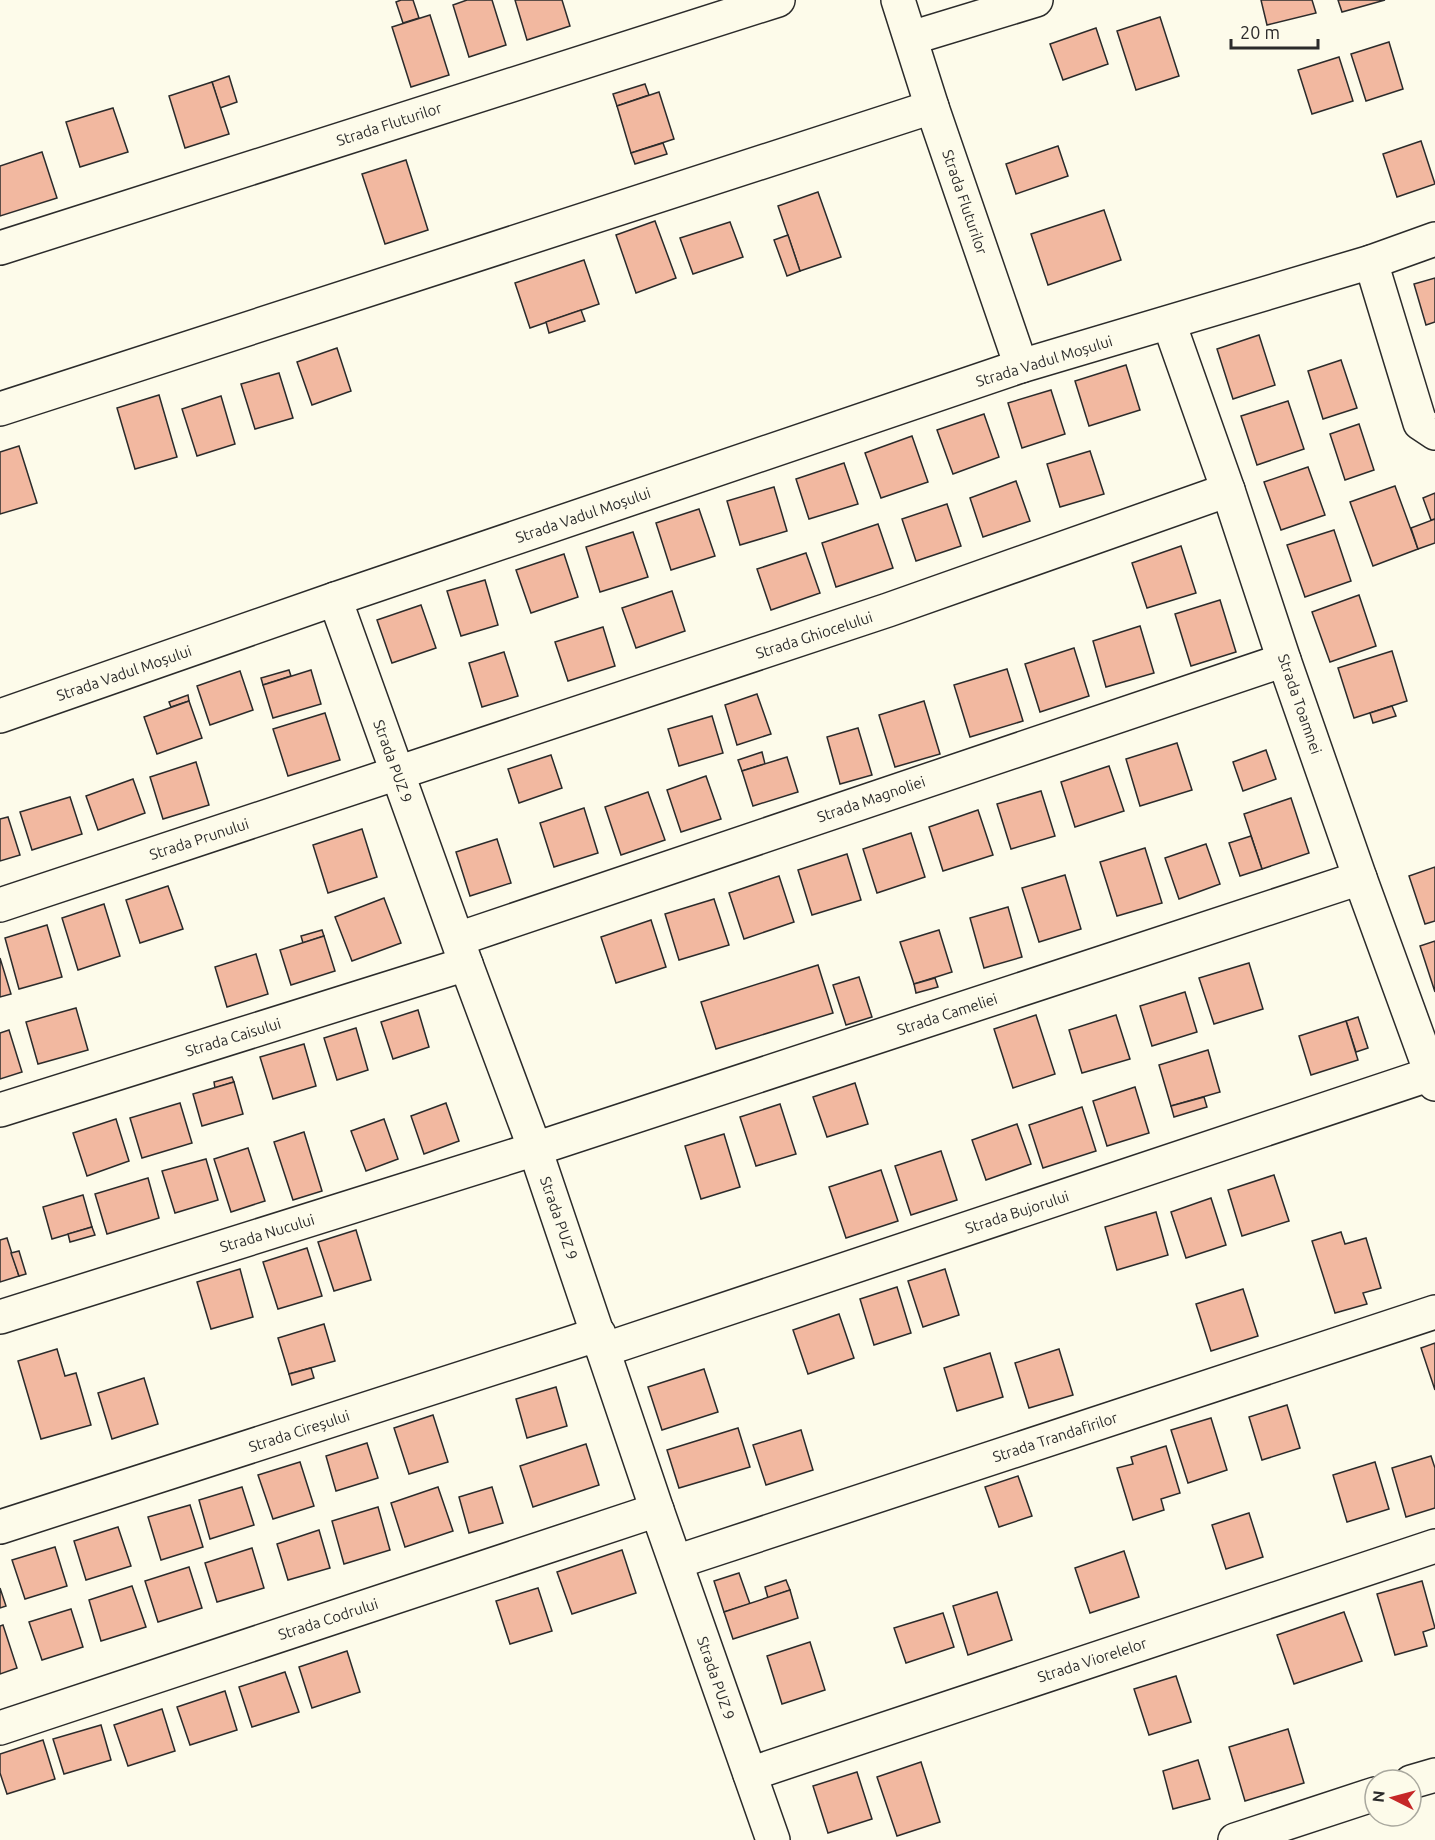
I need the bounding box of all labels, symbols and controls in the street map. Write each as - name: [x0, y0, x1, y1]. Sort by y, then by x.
- scale bar: [1231, 12, 1318, 50]
- text: 20 m: [1240, 22, 1280, 42]
- street label: Strada Fluturilor: [334, 99, 444, 149]
- street label: Strada Fluturilor: [939, 147, 991, 257]
- street label: Strada Vadul Moșului: [974, 332, 1114, 390]
- street label: Strada Vadul Moșului: [513, 484, 653, 546]
- street label: Strada Ghiocelului: [753, 608, 875, 662]
- street label: Strada Vadul Moșului: [54, 642, 194, 704]
- street label: Strada Toamnei: [1275, 652, 1325, 756]
- street label: Strada PUZ 9: [370, 717, 416, 805]
- street label: Strada Magnoliei: [815, 773, 927, 825]
- street label: Strada Prunului: [147, 815, 251, 863]
- street label: Strada Cameliei: [895, 990, 999, 1038]
- street label: Strada Caisului: [183, 1014, 283, 1060]
- street label: Strada PUZ 9: [537, 1174, 581, 1262]
- street label: Strada Bujorului: [963, 1187, 1071, 1237]
- street label: Strada Nucului: [218, 1211, 316, 1255]
- street label: Strada Cireșului: [246, 1407, 352, 1455]
- street label: Strada Trandafirilor: [990, 1409, 1120, 1465]
- street label: Strada Codrului: [276, 1595, 380, 1643]
- street label: Strada PUZ 9: [694, 1634, 738, 1722]
- street label: Strada Viorelelor: [1035, 1634, 1149, 1686]
- north arrow: [1363, 1768, 1423, 1828]
- text: N: [1369, 1790, 1388, 1803]

